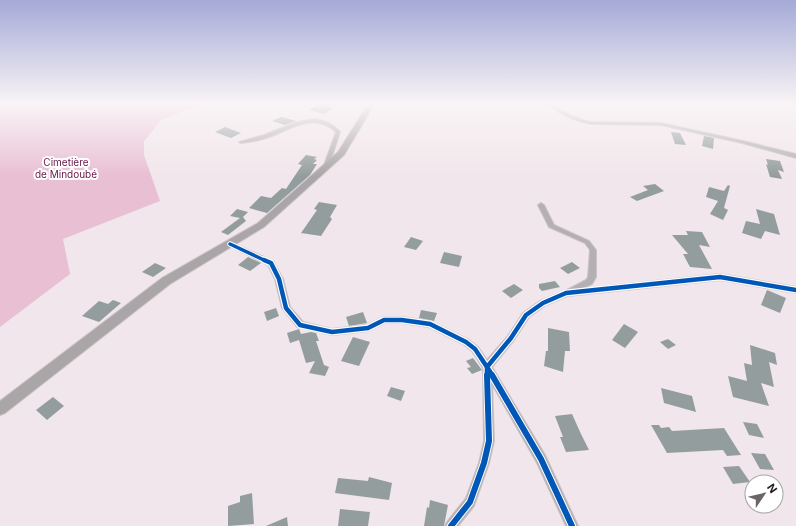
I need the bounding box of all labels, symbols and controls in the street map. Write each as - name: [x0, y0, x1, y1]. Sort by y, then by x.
- park label: Cimetière de Mindoubé: [35, 156, 97, 180]
- north arrow: [744, 474, 784, 514]
- text: N: [764, 481, 780, 496]

